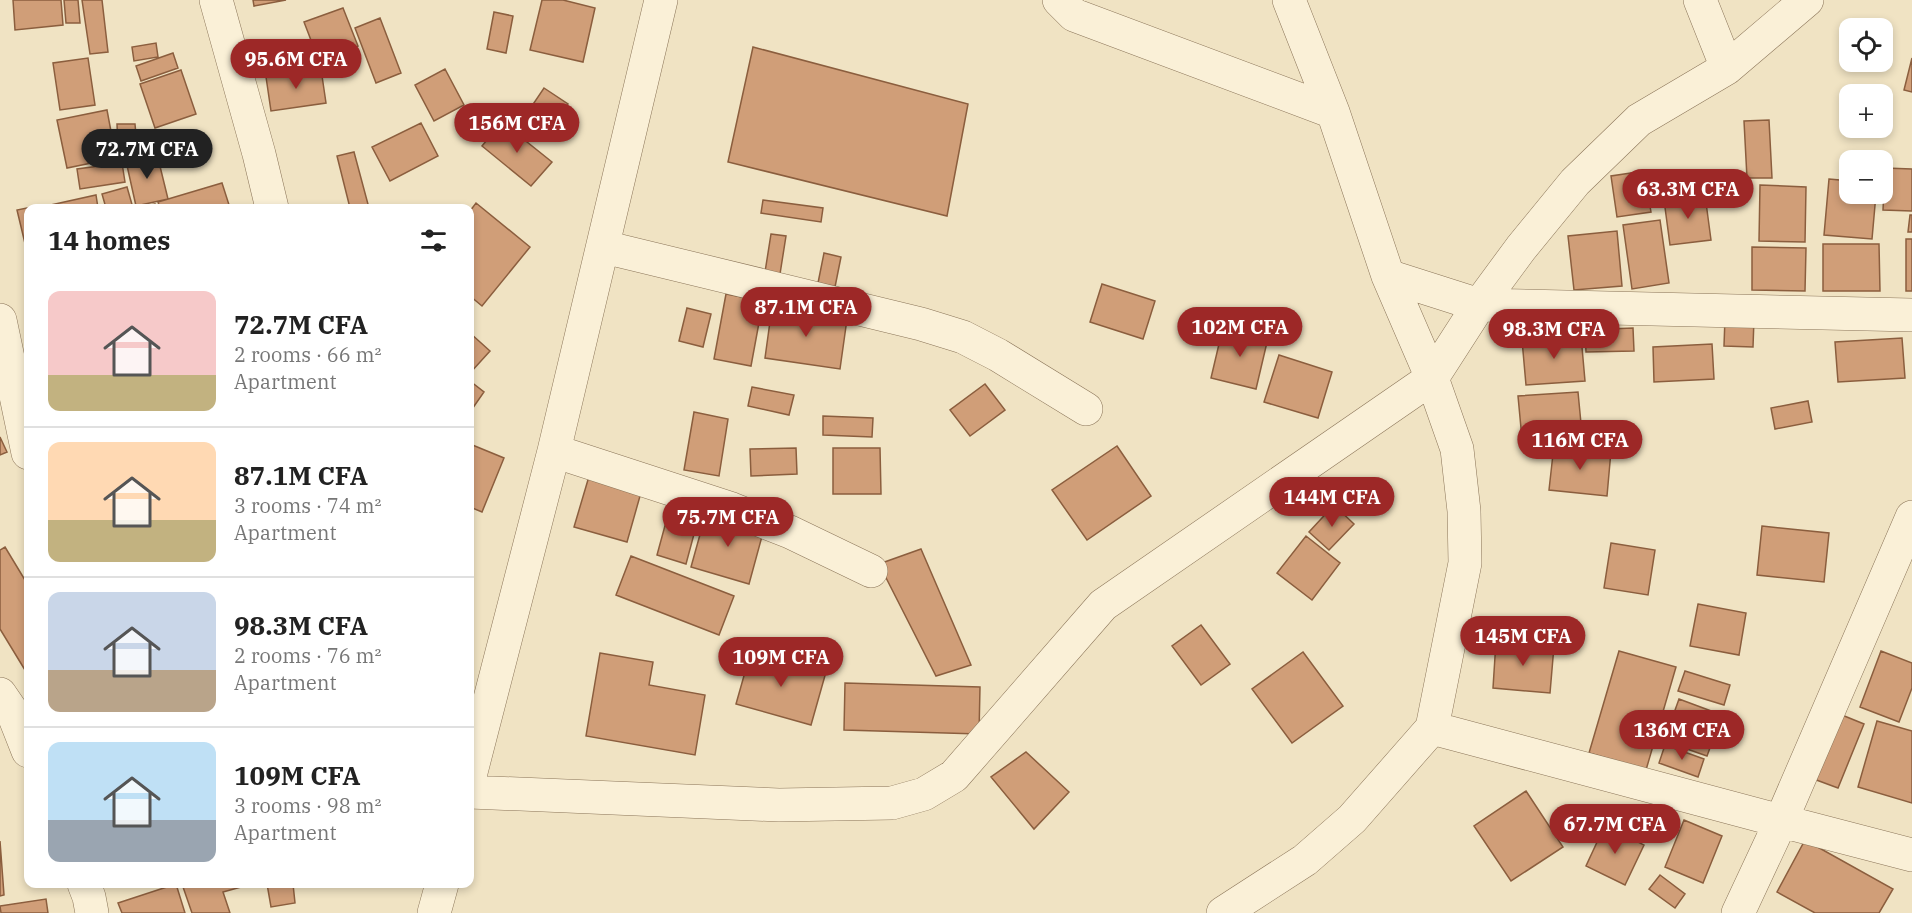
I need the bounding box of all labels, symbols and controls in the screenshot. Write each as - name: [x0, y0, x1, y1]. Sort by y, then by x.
- map controls: [1839, 18, 1893, 204]
- button: locate: [1839, 18, 1893, 72]
- pin: 95.6M CFA: [227, 39, 365, 90]
- text: 95.6M CFA: [245, 45, 347, 72]
- button: +: [1839, 84, 1893, 138]
- pin: 156M CFA: [455, 103, 579, 154]
- text: 156M CFA: [468, 109, 566, 136]
- pin: 72.7M CFA: [78, 129, 216, 180]
- text: 72.7M CFA: [96, 135, 198, 162]
- button: −: [1839, 150, 1893, 204]
- pin: 63.3M CFA: [1619, 169, 1757, 220]
- text: 63.3M CFA: [1637, 175, 1739, 202]
- text: 14 homes: [48, 223, 170, 257]
- icon: filters: [417, 224, 450, 257]
- pin: 87.1M CFA: [737, 287, 875, 338]
- text: 87.1M CFA: [755, 293, 857, 320]
- text: 72.7M CFA: [234, 307, 368, 341]
- pin: 102M CFA: [1178, 307, 1302, 358]
- pin: 98.3M CFA: [1485, 309, 1623, 360]
- text: 102M CFA: [1191, 313, 1289, 340]
- icon: home: [96, 315, 168, 387]
- text: 98.3M CFA: [1503, 315, 1605, 342]
- text: 2 rooms · 66 m²: [234, 341, 381, 368]
- text: Apartment: [234, 368, 337, 395]
- pin: 116M CFA: [1518, 420, 1642, 471]
- text: 116M CFA: [1531, 426, 1629, 453]
- text: 87.1M CFA: [234, 458, 368, 492]
- icon: home: [96, 466, 168, 538]
- pin: 144M CFA: [1270, 477, 1394, 528]
- text: 144M CFA: [1283, 483, 1381, 510]
- text: 3 rooms · 74 m²: [234, 492, 381, 519]
- pin: 75.7M CFA: [659, 497, 797, 548]
- text: 75.7M CFA: [677, 503, 779, 530]
- text: Apartment: [234, 519, 337, 546]
- text: 98.3M CFA: [234, 608, 368, 642]
- icon: home: [96, 616, 168, 688]
- pin: 145M CFA: [1461, 616, 1585, 667]
- text: 145M CFA: [1474, 622, 1572, 649]
- pin: 109M CFA: [719, 637, 843, 688]
- text: 2 rooms · 76 m²: [234, 642, 381, 669]
- text: 109M CFA: [732, 643, 830, 670]
- text: Apartment: [234, 669, 337, 696]
- pin: 136M CFA: [1620, 710, 1744, 761]
- text: 136M CFA: [1633, 716, 1731, 743]
- text: 109M CFA: [234, 758, 361, 792]
- icon: home: [96, 766, 168, 838]
- text: 3 rooms · 98 m²: [234, 792, 381, 819]
- pin: 67.7M CFA: [1546, 804, 1684, 855]
- text: 67.7M CFA: [1564, 810, 1666, 837]
- text: Apartment: [234, 819, 337, 846]

